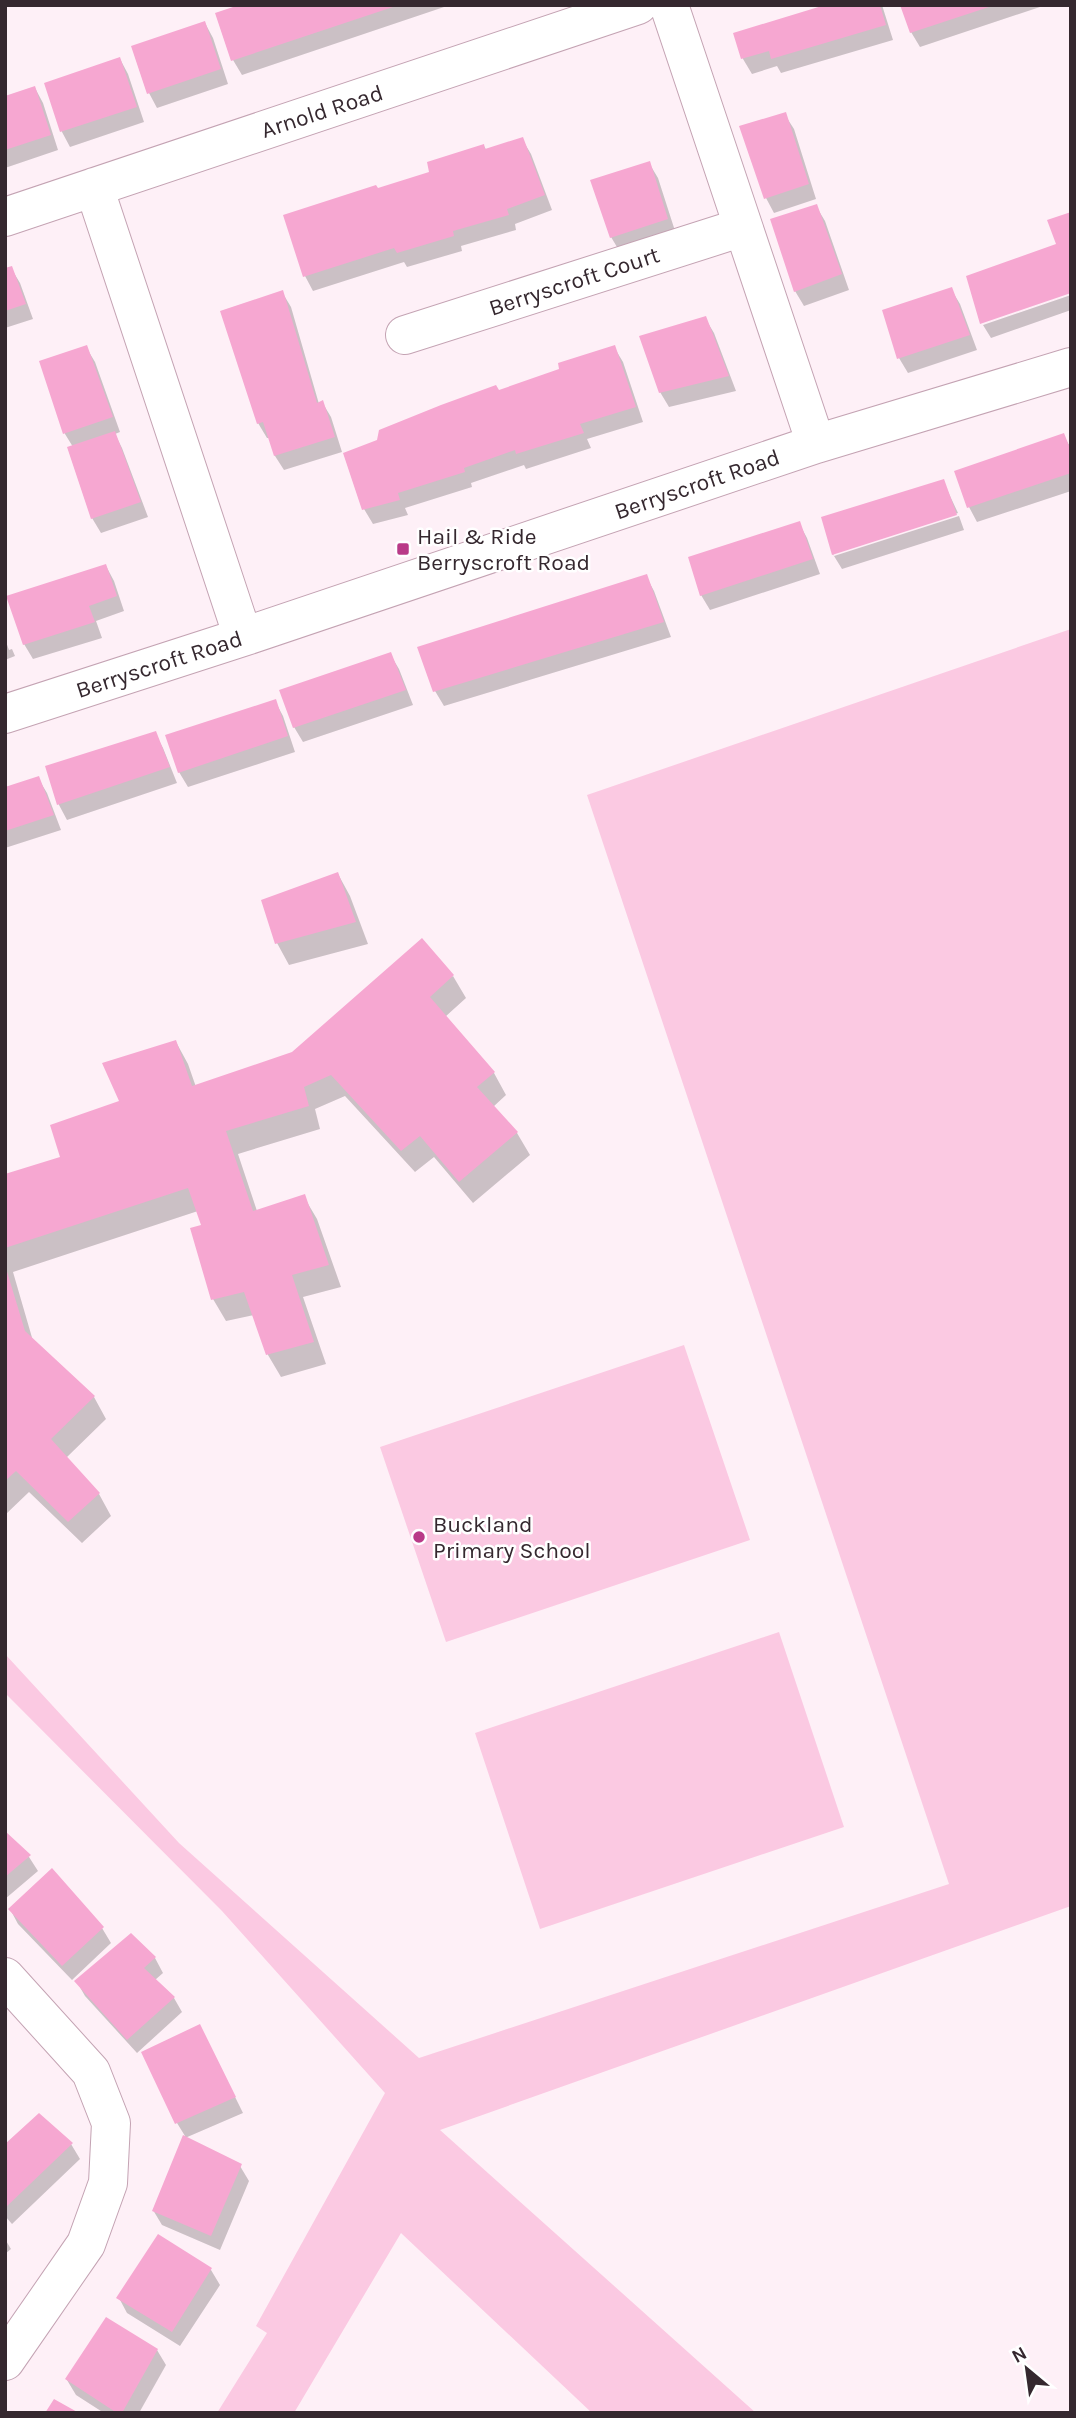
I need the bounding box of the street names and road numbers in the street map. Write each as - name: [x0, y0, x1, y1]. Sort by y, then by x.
- street label: Arnold Road: [258, 79, 386, 144]
- street label: Berryscroft Court: [485, 241, 663, 322]
- street label: Berryscroft Road: [611, 444, 783, 525]
- street label: Berryscroft Road: [73, 625, 246, 704]

